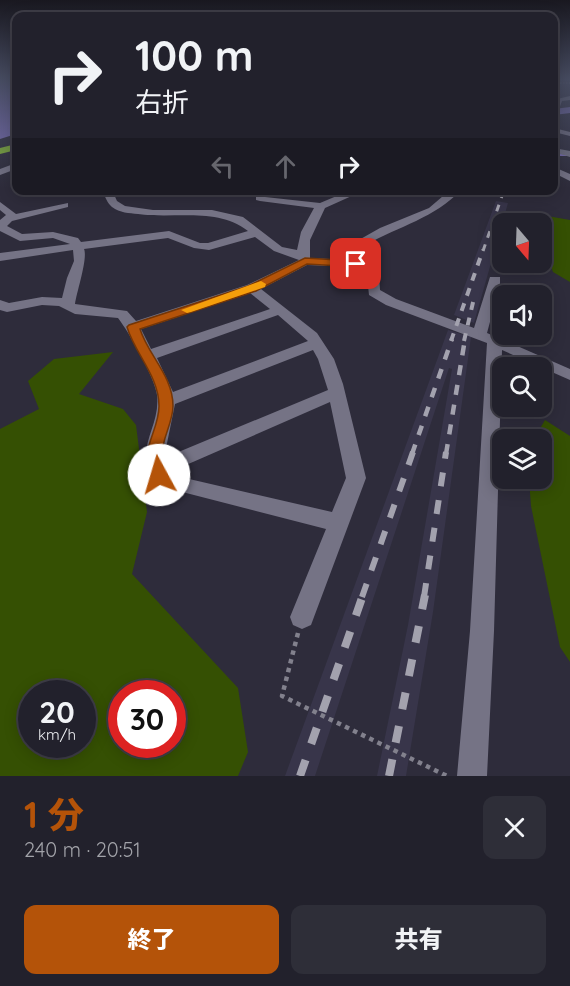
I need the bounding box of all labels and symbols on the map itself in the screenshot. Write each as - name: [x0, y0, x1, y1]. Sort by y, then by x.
- north arrow: [492, 213, 552, 273]
- pin: [330, 238, 381, 289]
- position arrow: [127, 443, 191, 507]
- speed limit sign: 30: [108, 680, 186, 758]

